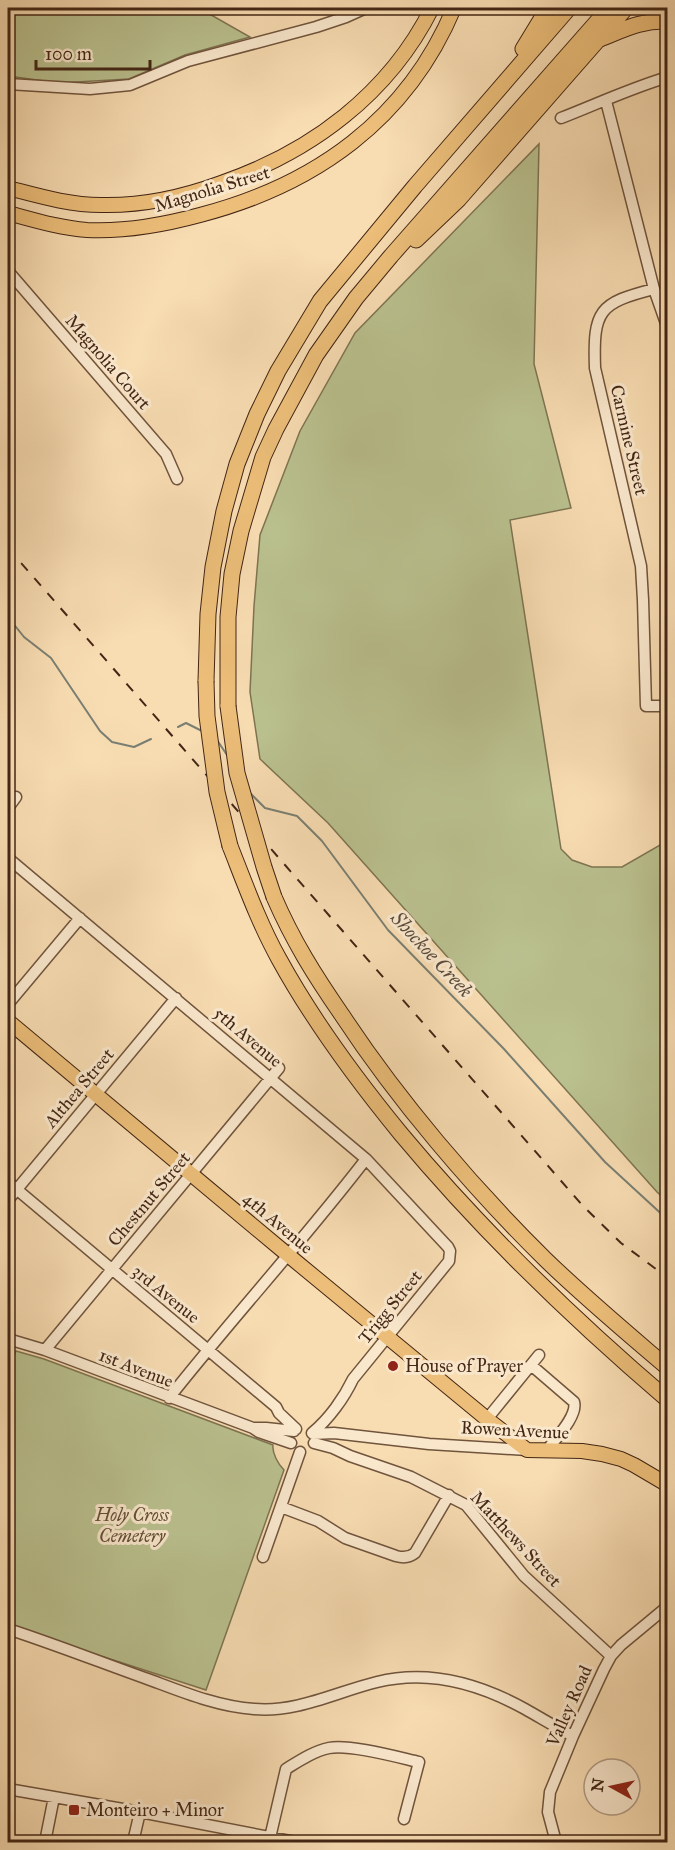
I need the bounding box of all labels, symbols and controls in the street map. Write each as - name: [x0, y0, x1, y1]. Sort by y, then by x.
- scale bar: [36, 33, 150, 71]
- text: 100 m: [45, 43, 92, 65]
- street label: Magnolia Street: [152, 161, 273, 218]
- street label: Magnolia Court: [60, 310, 156, 415]
- street label: Carmine Street: [606, 383, 653, 498]
- water label: Shockoe Creek: [385, 905, 478, 1002]
- street label: 5th Avenue: [209, 1002, 287, 1072]
- street label: Althea Street: [39, 1043, 119, 1133]
- street label: Chestnut Street: [103, 1147, 195, 1251]
- street label: 4th Avenue: [239, 1187, 317, 1259]
- street label: 3rd Avenue: [128, 1260, 204, 1328]
- street label: Trigg Street: [353, 1265, 428, 1349]
- street label: 1st Avenue: [96, 1344, 176, 1392]
- place label: House of Prayer: [405, 1355, 523, 1377]
- marker: House of Prayer: [386, 1359, 400, 1373]
- street label: Rowen Avenue: [460, 1416, 570, 1444]
- street label: Matthews Street: [466, 1486, 567, 1592]
- park label: Holy Cross Cemetery: [94, 1504, 170, 1547]
- street label: Valley Road: [541, 1662, 597, 1751]
- north arrow: [582, 1757, 642, 1817]
- text: N: [587, 1777, 608, 1793]
- place label: Monteiro + Minor: [86, 1799, 224, 1821]
- marker: Monteiro + Minor: [67, 1803, 81, 1817]

